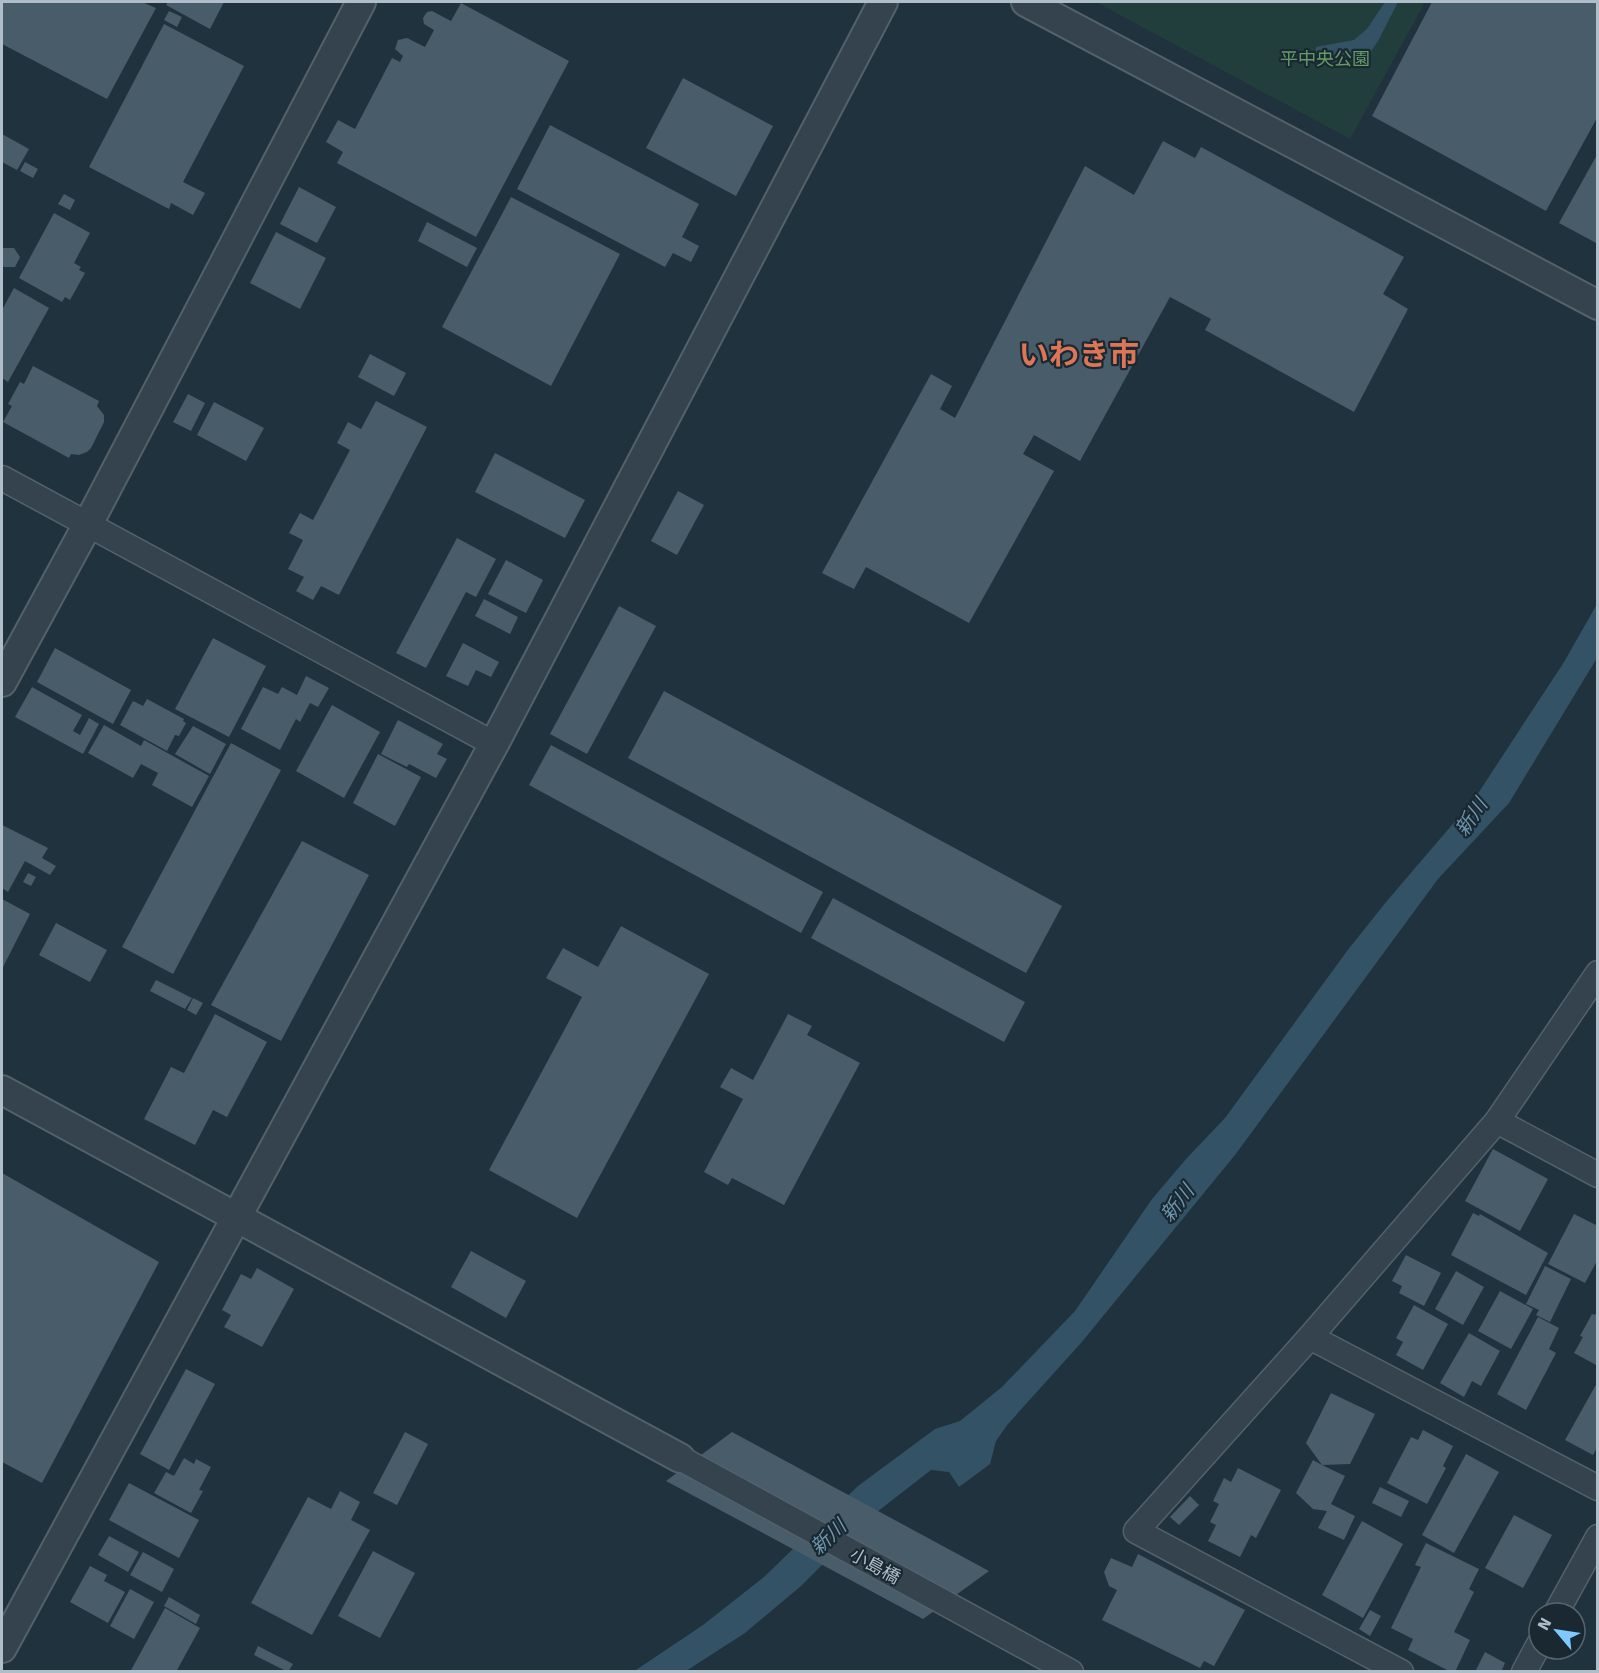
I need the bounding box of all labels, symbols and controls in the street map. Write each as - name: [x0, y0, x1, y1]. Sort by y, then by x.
- park label: 平中央公園: [1280, 48, 1370, 70]
- district label: いわき市: [1019, 337, 1139, 374]
- water label: 新川: [1450, 792, 1494, 841]
- water label: 新川: [1155, 1178, 1201, 1227]
- water label: 新川: [805, 1513, 853, 1560]
- street label: 小島橋: [846, 1543, 904, 1589]
- north arrow: [1527, 1601, 1587, 1661]
- text: N: [1533, 1614, 1556, 1634]

